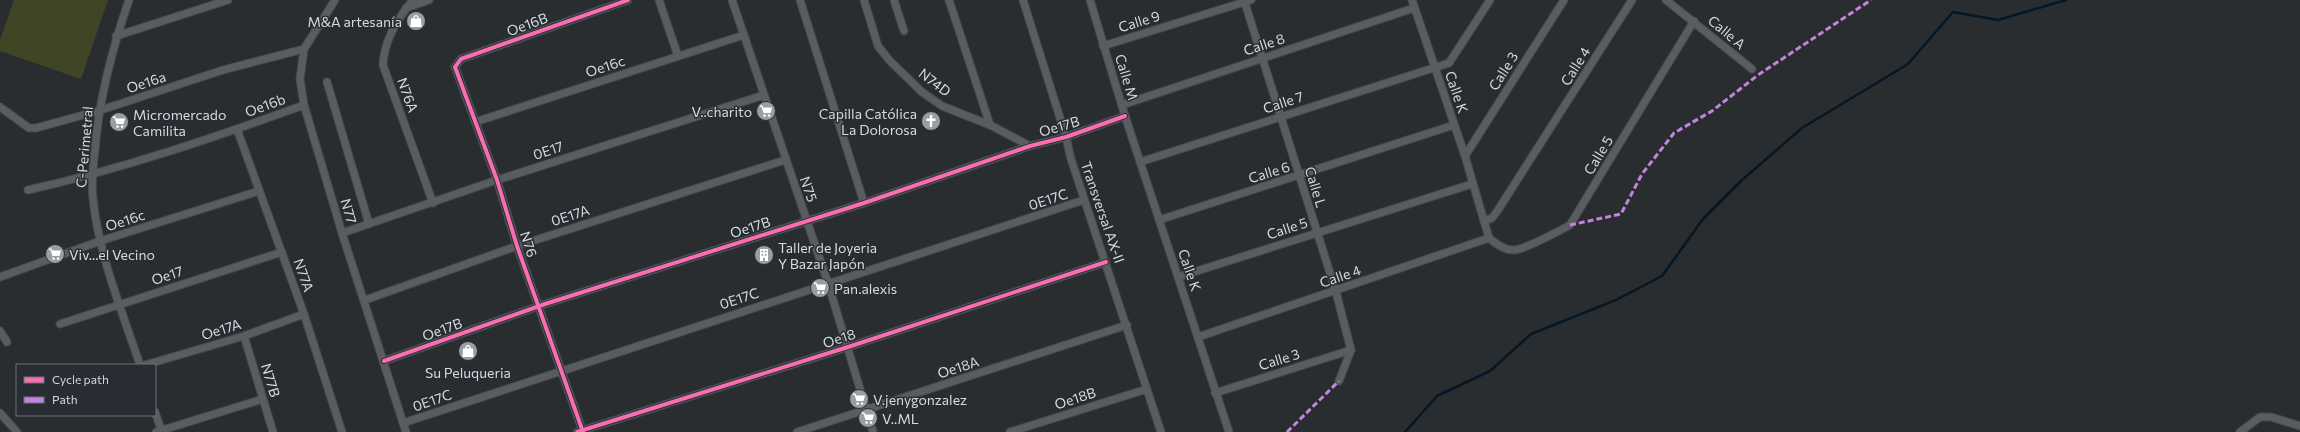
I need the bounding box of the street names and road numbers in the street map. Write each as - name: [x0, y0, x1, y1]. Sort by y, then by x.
- street label: Calle 9: [1116, 7, 1162, 35]
- street label: Oe16B: [504, 9, 550, 39]
- street label: Calle A: [1705, 11, 1749, 53]
- street label: Calle 8: [1241, 29, 1287, 59]
- street label: Calle 4: [1557, 43, 1594, 89]
- street label: Calle 3: [1485, 49, 1521, 93]
- street label: Oe16c: [583, 52, 627, 80]
- street label: Calle M: [1112, 52, 1142, 102]
- street label: N74D: [916, 64, 954, 100]
- street label: Oe16a: [124, 68, 168, 96]
- street label: Calle K: [1442, 69, 1472, 115]
- street label: N76A: [394, 75, 422, 115]
- street label: Calle 7: [1261, 88, 1305, 116]
- street label: Oe16b: [243, 90, 287, 120]
- street label: C-Perimetral: [72, 105, 96, 189]
- street label: Oe17B: [1037, 112, 1081, 140]
- street label: Calle 5: [1580, 133, 1616, 177]
- street label: 0E17: [531, 137, 565, 163]
- street label: Calle 6: [1246, 158, 1292, 186]
- street label: Transversal AX-II: [1078, 159, 1128, 265]
- street label: Calle L: [1302, 164, 1330, 210]
- street label: N75: [797, 174, 821, 204]
- street label: 0E17C: [1026, 185, 1070, 213]
- street label: N77: [337, 196, 361, 226]
- street label: 0E17A: [549, 201, 592, 229]
- street label: Oe16c: [103, 206, 147, 234]
- street label: Oe17B: [728, 213, 772, 241]
- street label: Calle 5: [1264, 213, 1310, 243]
- street label: N76: [517, 229, 541, 259]
- street label: Calle K: [1175, 247, 1205, 293]
- street label: N77A: [290, 256, 318, 294]
- street label: Calle 4: [1317, 261, 1363, 291]
- street label: Oe17: [149, 262, 185, 288]
- street label: 0E17C: [717, 284, 761, 312]
- street label: Oe17B: [420, 314, 464, 344]
- street label: Oe17A: [199, 315, 243, 343]
- street label: Oe18: [821, 325, 857, 351]
- street label: Calle 3: [1256, 345, 1302, 373]
- street label: Oe18A: [935, 352, 981, 382]
- street label: N77B: [258, 361, 284, 399]
- street label: Oe18B: [1052, 383, 1098, 413]
- street label: 0E17C: [410, 385, 454, 415]

